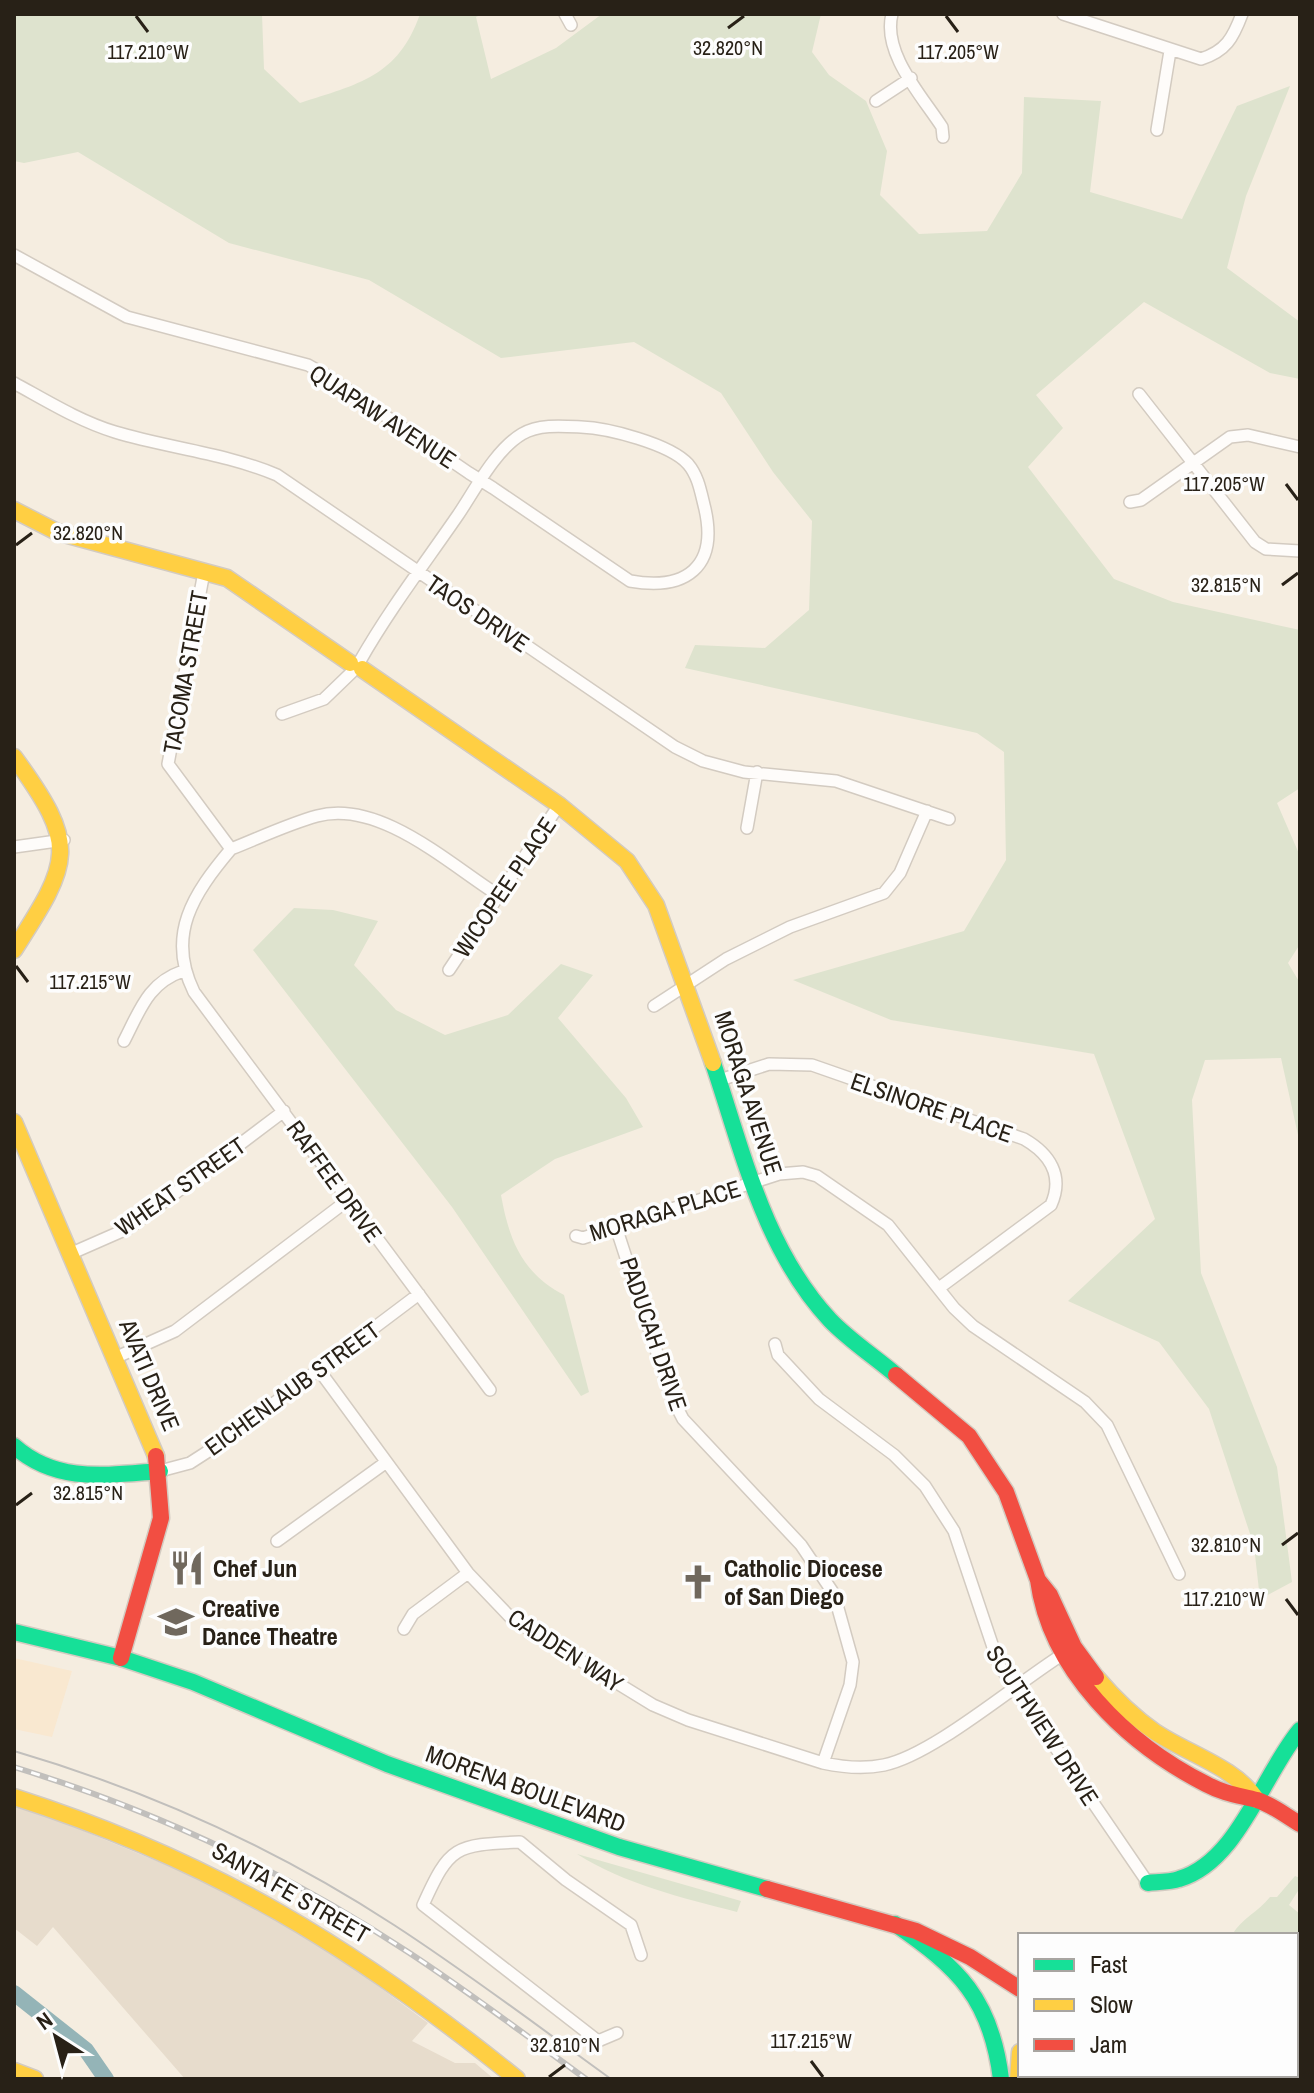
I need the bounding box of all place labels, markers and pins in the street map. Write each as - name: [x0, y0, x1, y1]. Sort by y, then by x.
- restaurant icon: Chef Jun: [168, 1549, 206, 1587]
- place label: Chef Jun: [213, 1552, 297, 1584]
- place label: Catholic Diocese of San Diego: [724, 1552, 883, 1612]
- church icon: Catholic Diocese of San Diego: [679, 1563, 717, 1601]
- place label: Creative Dance Theatre: [202, 1592, 338, 1652]
- school or university icon: Creative Dance Theatre: [157, 1603, 195, 1641]

